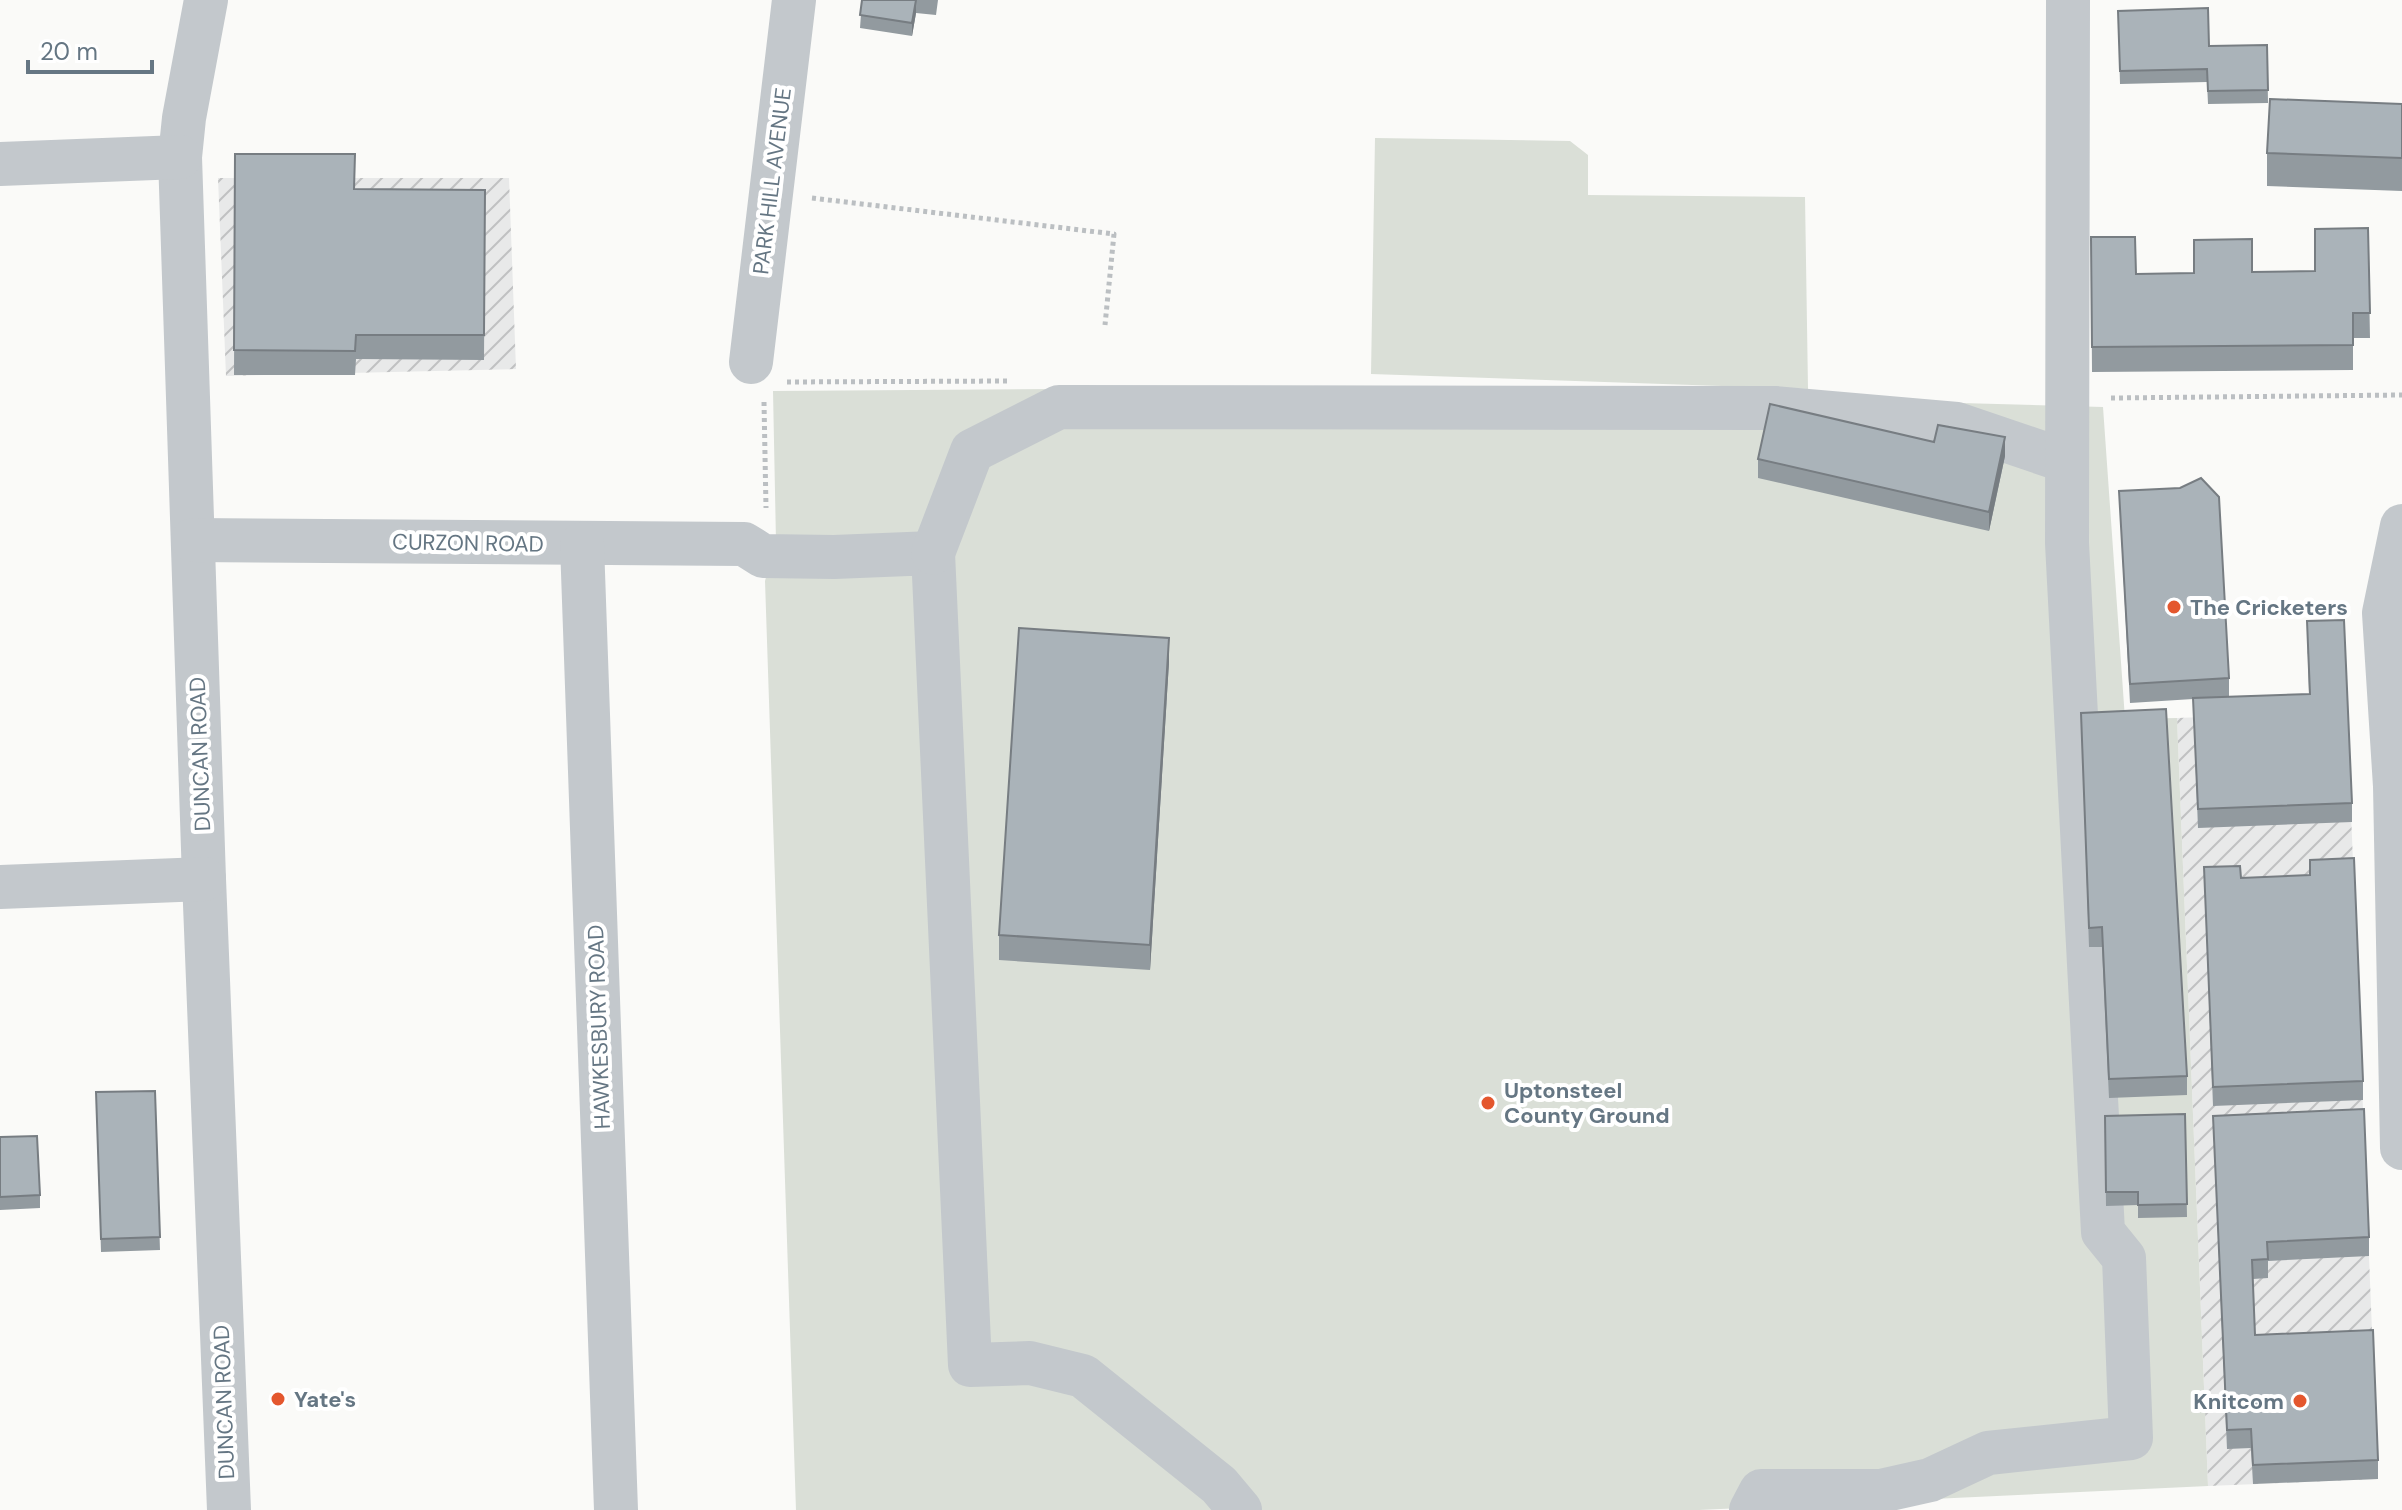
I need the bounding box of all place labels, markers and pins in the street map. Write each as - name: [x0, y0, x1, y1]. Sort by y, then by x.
- place label: The Cricketers: [2190, 593, 2348, 622]
- marker: The Cricketers: [2165, 598, 2183, 616]
- place label: Uptonsteel County Ground: [1504, 1076, 1670, 1130]
- marker: Uptonsteel County Ground: [1479, 1094, 1497, 1112]
- place label: Yate's: [294, 1385, 356, 1414]
- place label: Knitcom: [2193, 1387, 2284, 1416]
- marker: Yate's: [269, 1390, 287, 1408]
- marker: Knitcom: [2291, 1392, 2309, 1410]

